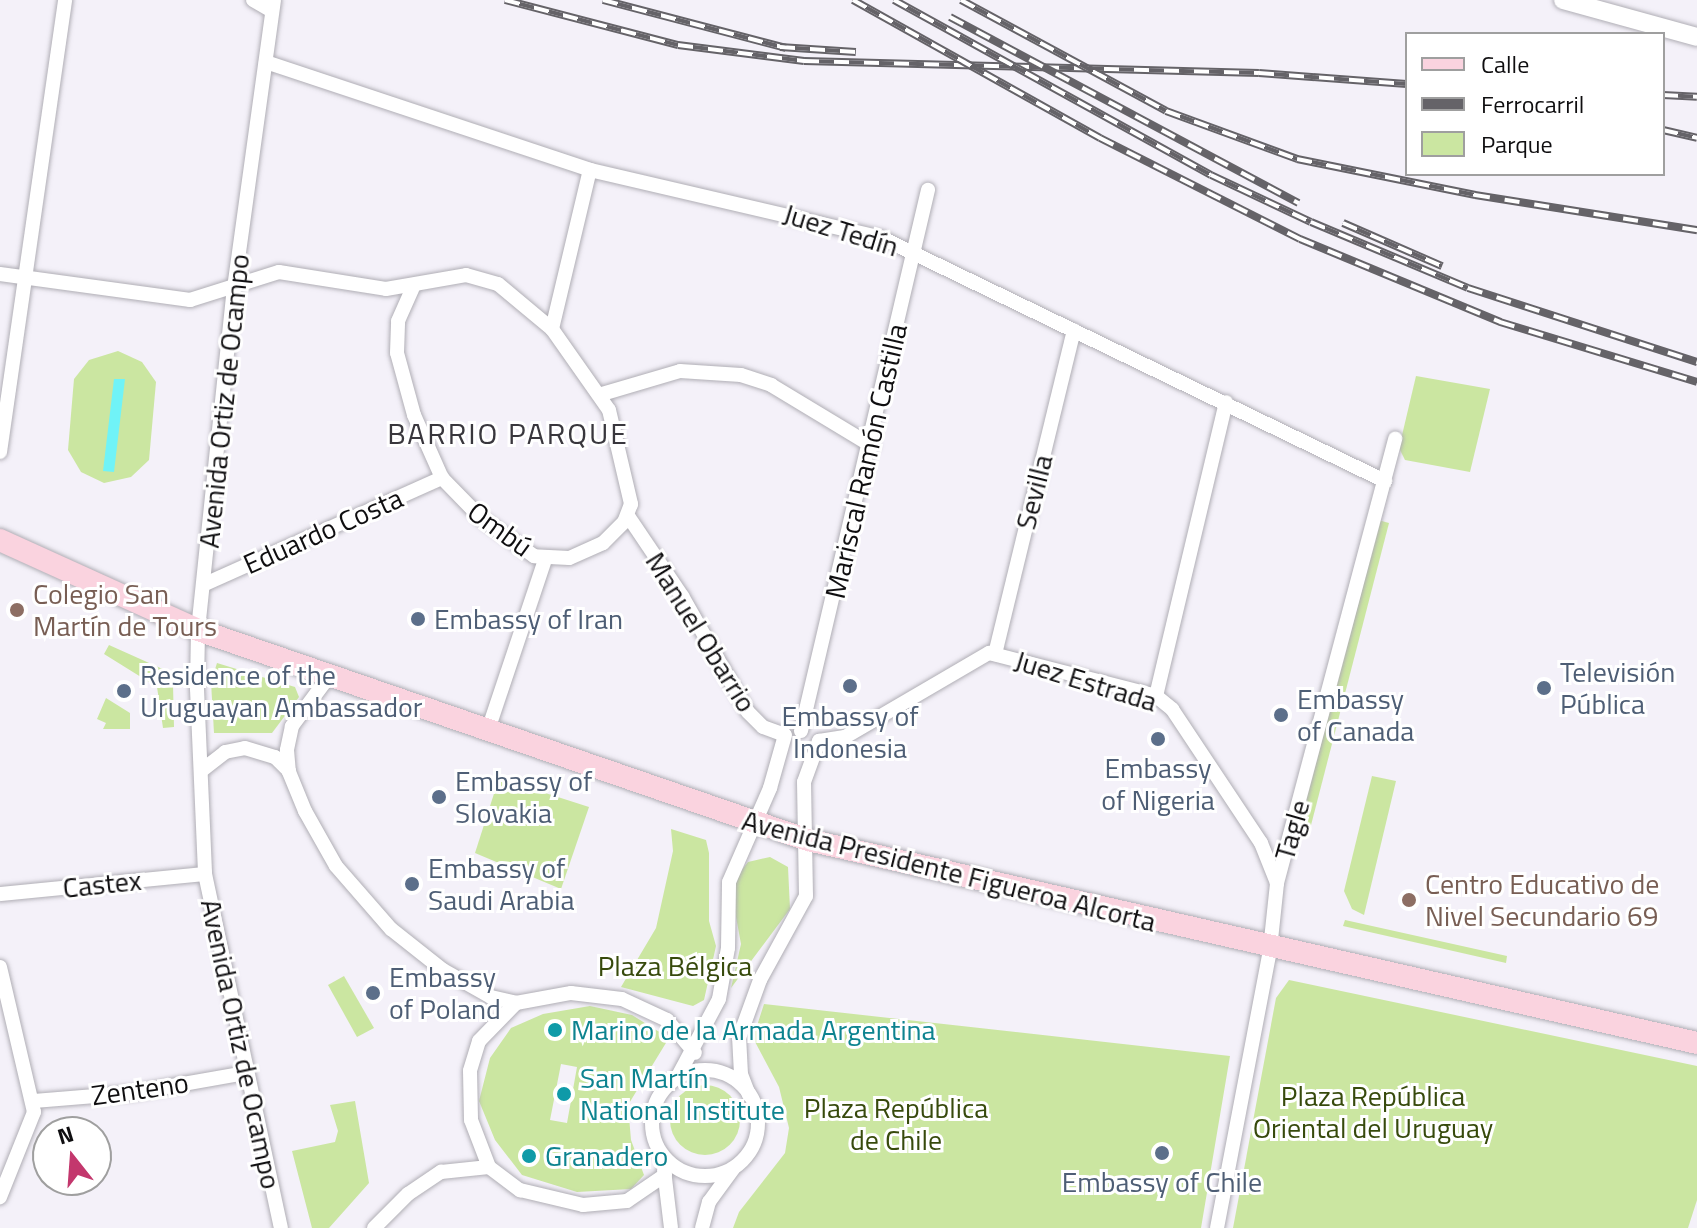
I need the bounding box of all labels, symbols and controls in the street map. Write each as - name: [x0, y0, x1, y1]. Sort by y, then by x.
- legend: [1405, 32, 1665, 176]
- text: Calle: [1481, 46, 1529, 82]
- text: Ferrocarril: [1481, 86, 1584, 122]
- text: Parque: [1481, 126, 1553, 162]
- street label: Juez Tedín: [780, 197, 902, 263]
- street label: Avenida Ortiz de Ocampo: [192, 252, 256, 550]
- street label: Mariscal Ramón Castilla: [818, 320, 914, 602]
- district label: BARRIO PARQUE: [387, 415, 629, 451]
- street label: Sevilla: [1009, 451, 1059, 533]
- street label: Eduardo Costa: [238, 481, 408, 581]
- street label: Ombú: [461, 494, 539, 564]
- street label: Manuel Obarrio: [639, 546, 763, 718]
- place label: Colegio San Martín de Tours: [33, 577, 217, 643]
- marker: Colegio San Martín de Tours: [8, 601, 26, 619]
- place label: Embassy of Iran: [434, 602, 623, 636]
- marker: Embassy of Iran: [409, 610, 427, 628]
- street label: Juez Estrada: [1011, 643, 1161, 719]
- place label: Televisión Pública: [1560, 655, 1675, 721]
- place label: Residence of the Uruguayan Ambassador: [140, 658, 422, 724]
- marker: Embassy of Indonesia: [841, 677, 859, 695]
- marker: Televisión Pública: [1535, 679, 1553, 697]
- marker: Residence of the Uruguayan Ambassador: [115, 682, 133, 700]
- place label: Embassy of Canada: [1297, 682, 1414, 748]
- place label: Embassy of Indonesia: [781, 699, 919, 765]
- marker: Embassy of Canada: [1272, 706, 1290, 724]
- marker: Embassy of Nigeria: [1149, 730, 1167, 748]
- place label: Embassy of Nigeria: [1101, 751, 1215, 817]
- place label: Embassy of Slovakia: [455, 764, 592, 830]
- marker: Embassy of Slovakia: [430, 788, 448, 806]
- street label: Tagle: [1267, 796, 1317, 864]
- street label: Avenida Presidente Figueroa Alcorta: [739, 803, 1159, 939]
- place label: Embassy of Saudi Arabia: [428, 851, 574, 917]
- street label: Castex: [61, 863, 143, 905]
- place label: Centro Educativo de Nivel Secundario 69: [1425, 867, 1659, 933]
- marker: Embassy of Saudi Arabia: [403, 875, 421, 893]
- marker: Centro Educativo de Nivel Secundario 69: [1400, 891, 1418, 909]
- street label: Avenida Ortiz de Ocampo: [194, 896, 288, 1192]
- park label: Plaza Bélgica: [598, 949, 752, 983]
- place label: Embassy of Poland: [389, 960, 501, 1026]
- marker: Embassy of Poland: [364, 984, 382, 1002]
- place label: Marino de la Armada Argentina: [571, 1013, 936, 1047]
- marker: Marino de la Armada Argentina: [546, 1021, 564, 1039]
- place label: San Martín National Institute: [580, 1061, 785, 1127]
- street label: Zenteno: [89, 1066, 191, 1112]
- park label: Plaza República Oriental del Uruguay: [1253, 1079, 1493, 1145]
- marker: San Martín National Institute: [555, 1085, 573, 1103]
- park label: Plaza República de Chile: [804, 1091, 988, 1157]
- north arrow: [32, 1116, 112, 1196]
- text: N: [53, 1116, 78, 1153]
- place label: Granadero: [545, 1139, 668, 1173]
- marker: Embassy of Chile: [1153, 1144, 1171, 1162]
- marker: Granadero: [520, 1147, 538, 1165]
- place label: Embassy of Chile: [1062, 1165, 1262, 1199]

